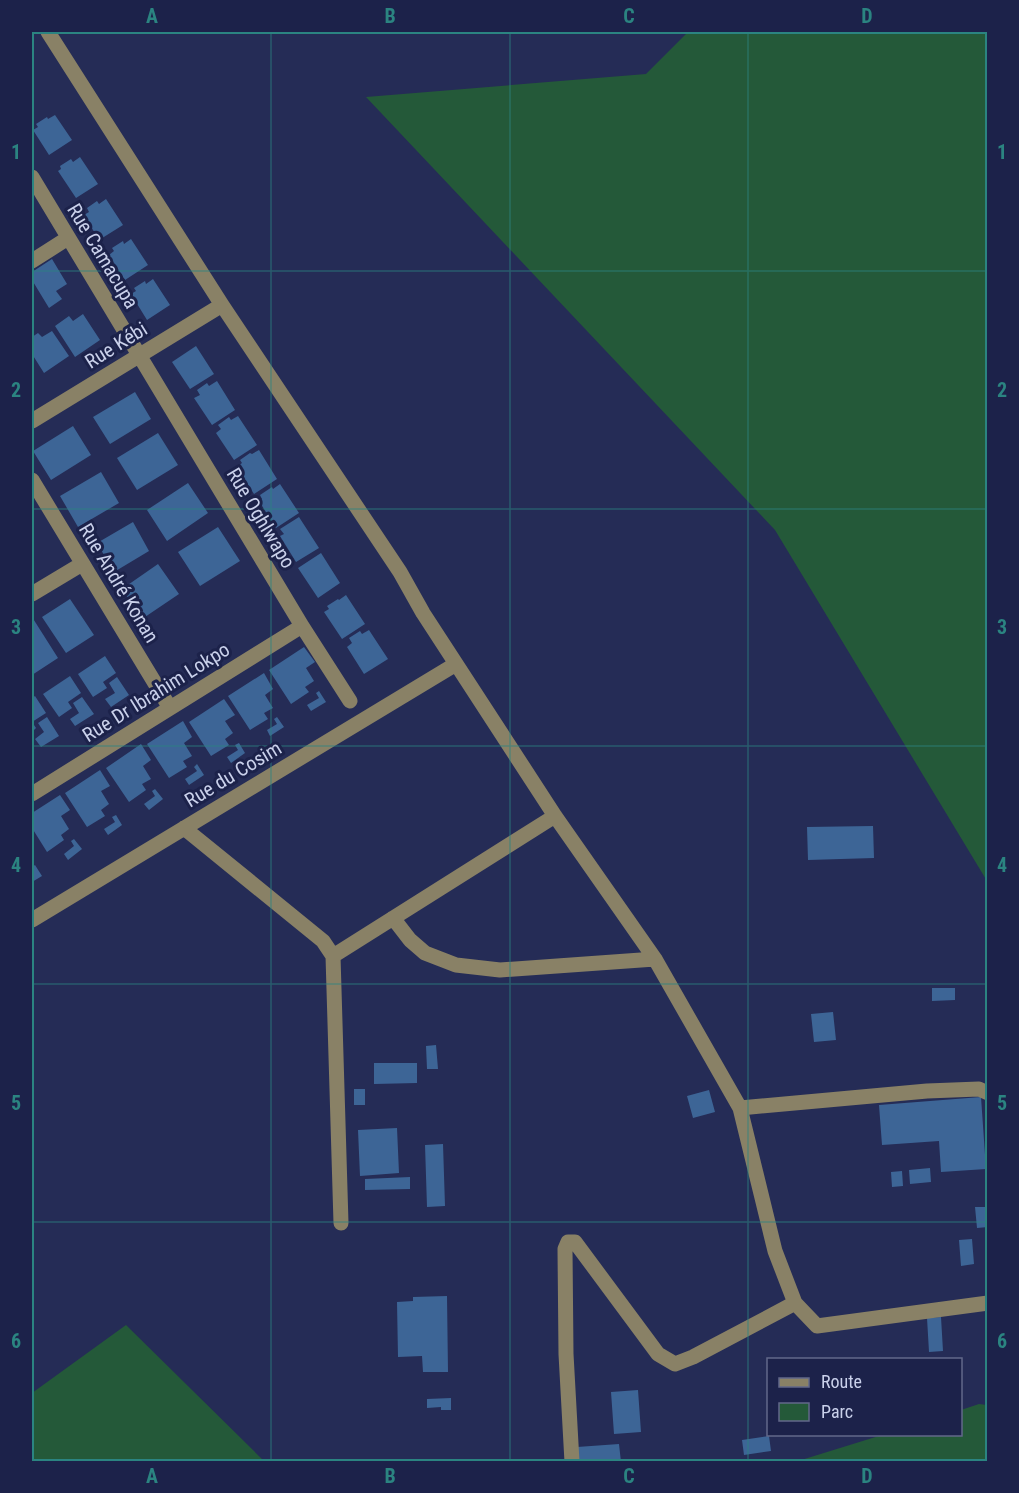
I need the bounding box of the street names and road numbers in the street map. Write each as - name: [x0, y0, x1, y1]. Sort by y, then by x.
- street label: Rue Camacupa: [62, 199, 144, 313]
- street label: Rue Kébi: [80, 317, 152, 373]
- street label: Rue Oghlwapo: [222, 463, 300, 573]
- street label: Rue André Konan: [74, 519, 164, 647]
- street label: Rue Dr Ibrahim Lokpo: [78, 637, 234, 747]
- street label: Rue du Cosim: [180, 736, 286, 812]

